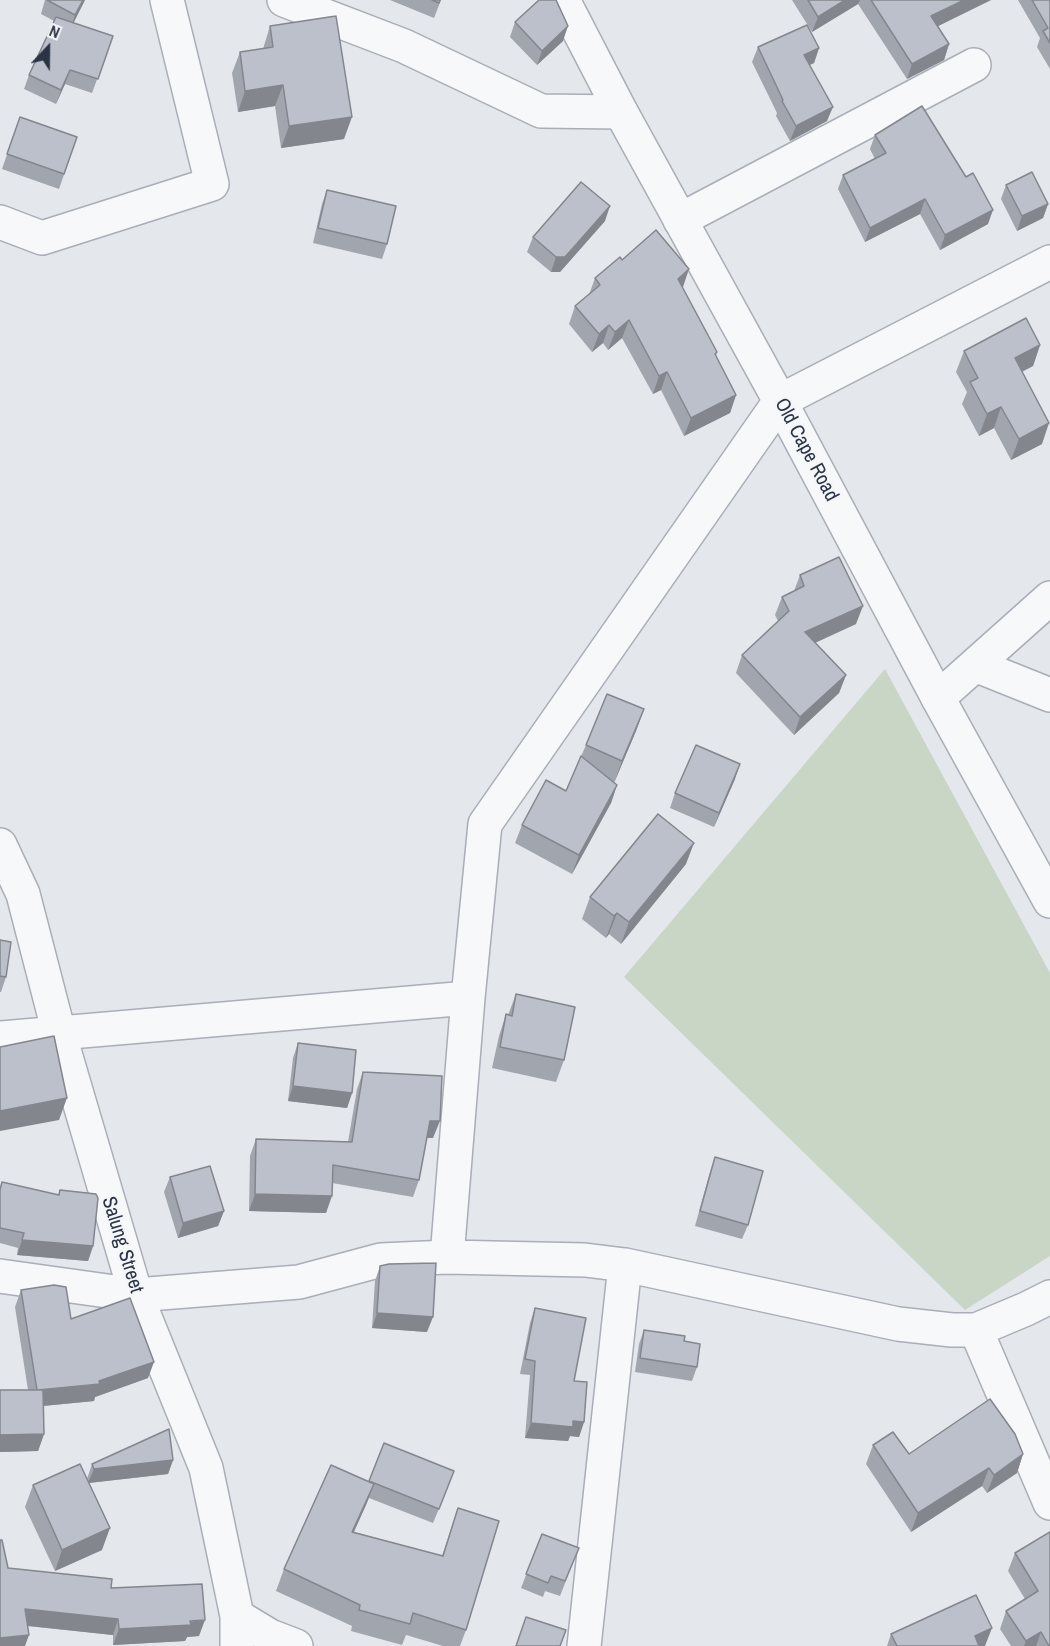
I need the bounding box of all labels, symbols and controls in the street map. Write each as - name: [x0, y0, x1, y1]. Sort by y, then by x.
- north arrow: [18, 18, 78, 78]
- text: N: [46, 19, 63, 43]
- street label: Old Cape Road: [769, 394, 843, 506]
- street label: Salung Street: [96, 1194, 148, 1296]

